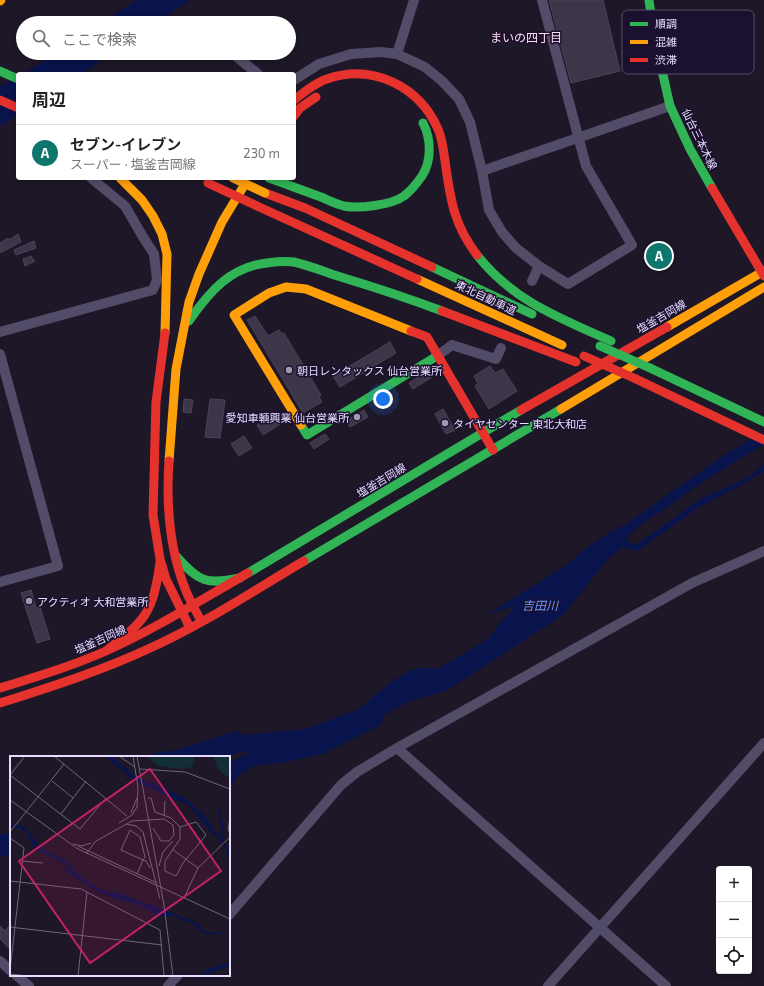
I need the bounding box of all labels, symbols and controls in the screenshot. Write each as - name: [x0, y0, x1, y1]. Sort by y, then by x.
- legend: [622, 10, 754, 74]
- search box: [16, 16, 296, 60]
- text: 順調: [655, 17, 677, 30]
- icon: search: [30, 27, 52, 49]
- text: ここで検索: [62, 30, 137, 48]
- district label: まいの四丁目: [490, 30, 562, 44]
- text: 混雑: [655, 35, 677, 48]
- text: 渋滞: [655, 53, 677, 66]
- text: 周辺: [32, 89, 66, 109]
- street label: 仙台三本木線: [680, 106, 720, 172]
- text: セブン-イレブン: [70, 135, 181, 153]
- text: A: [41, 145, 49, 161]
- text: 230 m: [243, 145, 280, 161]
- text: スーパー · 塩釜吉岡線: [70, 156, 196, 172]
- pin: A: [646, 241, 672, 271]
- street label: 東北自動車道: [453, 277, 519, 317]
- street label: 塩釜吉岡線: [634, 297, 688, 335]
- place label: 朝日レンタックス 仙台営業所: [297, 364, 443, 377]
- marker: 朝日レンタックス 仙台営業所: [284, 365, 294, 375]
- your location: [373, 389, 393, 409]
- place label: 愛知車輌興業 仙台営業所: [226, 411, 350, 424]
- marker: 愛知車輌興業 仙台営業所: [352, 412, 362, 422]
- place label: タイヤセンター 東北大和店: [453, 417, 587, 430]
- marker: タイヤセンター 東北大和店: [440, 418, 450, 428]
- street label: 塩釜吉岡線: [354, 460, 408, 500]
- place label: アクティオ 大和営業所: [37, 595, 149, 608]
- marker: アクティオ 大和営業所: [24, 596, 34, 606]
- water label: 吉田川: [522, 598, 560, 612]
- street label: 塩釜吉岡線: [72, 622, 128, 656]
- inset map: [10, 756, 230, 976]
- map controls: [716, 866, 752, 974]
- button: +: [716, 866, 752, 902]
- button: −: [716, 902, 752, 938]
- button: locate: [716, 938, 752, 974]

